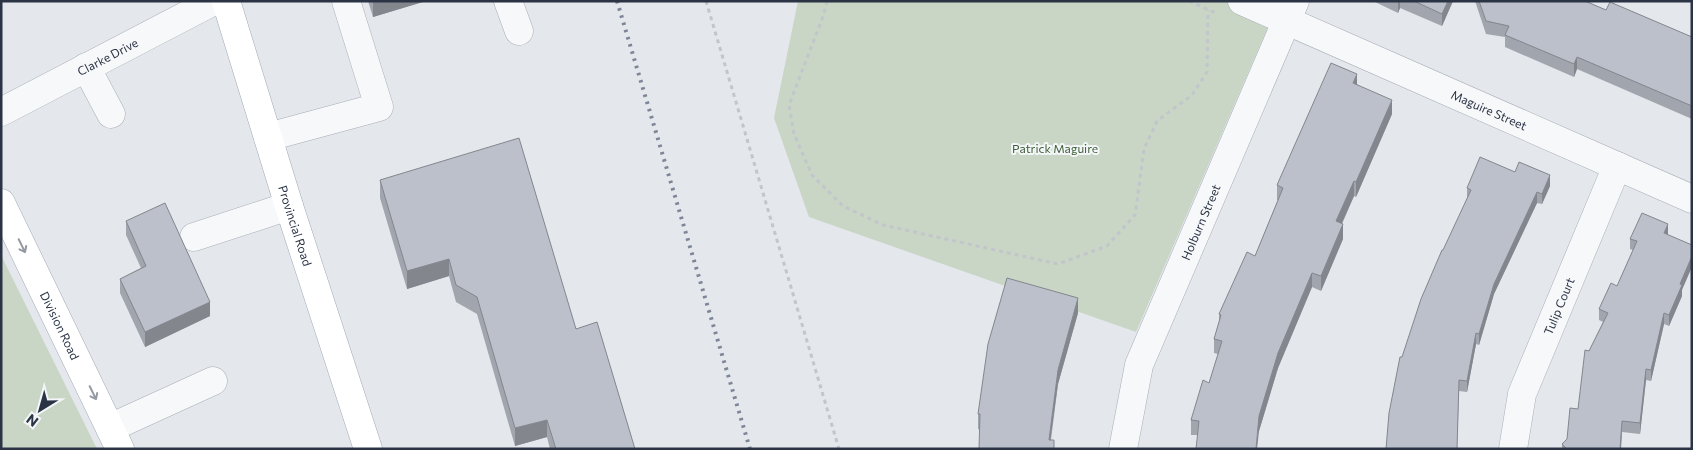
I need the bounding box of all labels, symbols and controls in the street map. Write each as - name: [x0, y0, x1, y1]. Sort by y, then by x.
- street label: Clarke Drive: [75, 35, 140, 78]
- street label: Maguire Street: [1449, 87, 1529, 133]
- park label: Patrick Maguire: [1012, 141, 1098, 155]
- street label: Holburn Street: [1178, 182, 1223, 262]
- street label: Provincial Road: [276, 183, 315, 268]
- one-way arrow: [18, 239, 28, 254]
- street label: Tulip Court: [1540, 275, 1577, 337]
- street label: Division Road: [38, 289, 83, 362]
- north arrow: [15, 385, 65, 435]
- one-way arrow: [89, 385, 98, 400]
- text: N: [23, 411, 41, 431]

